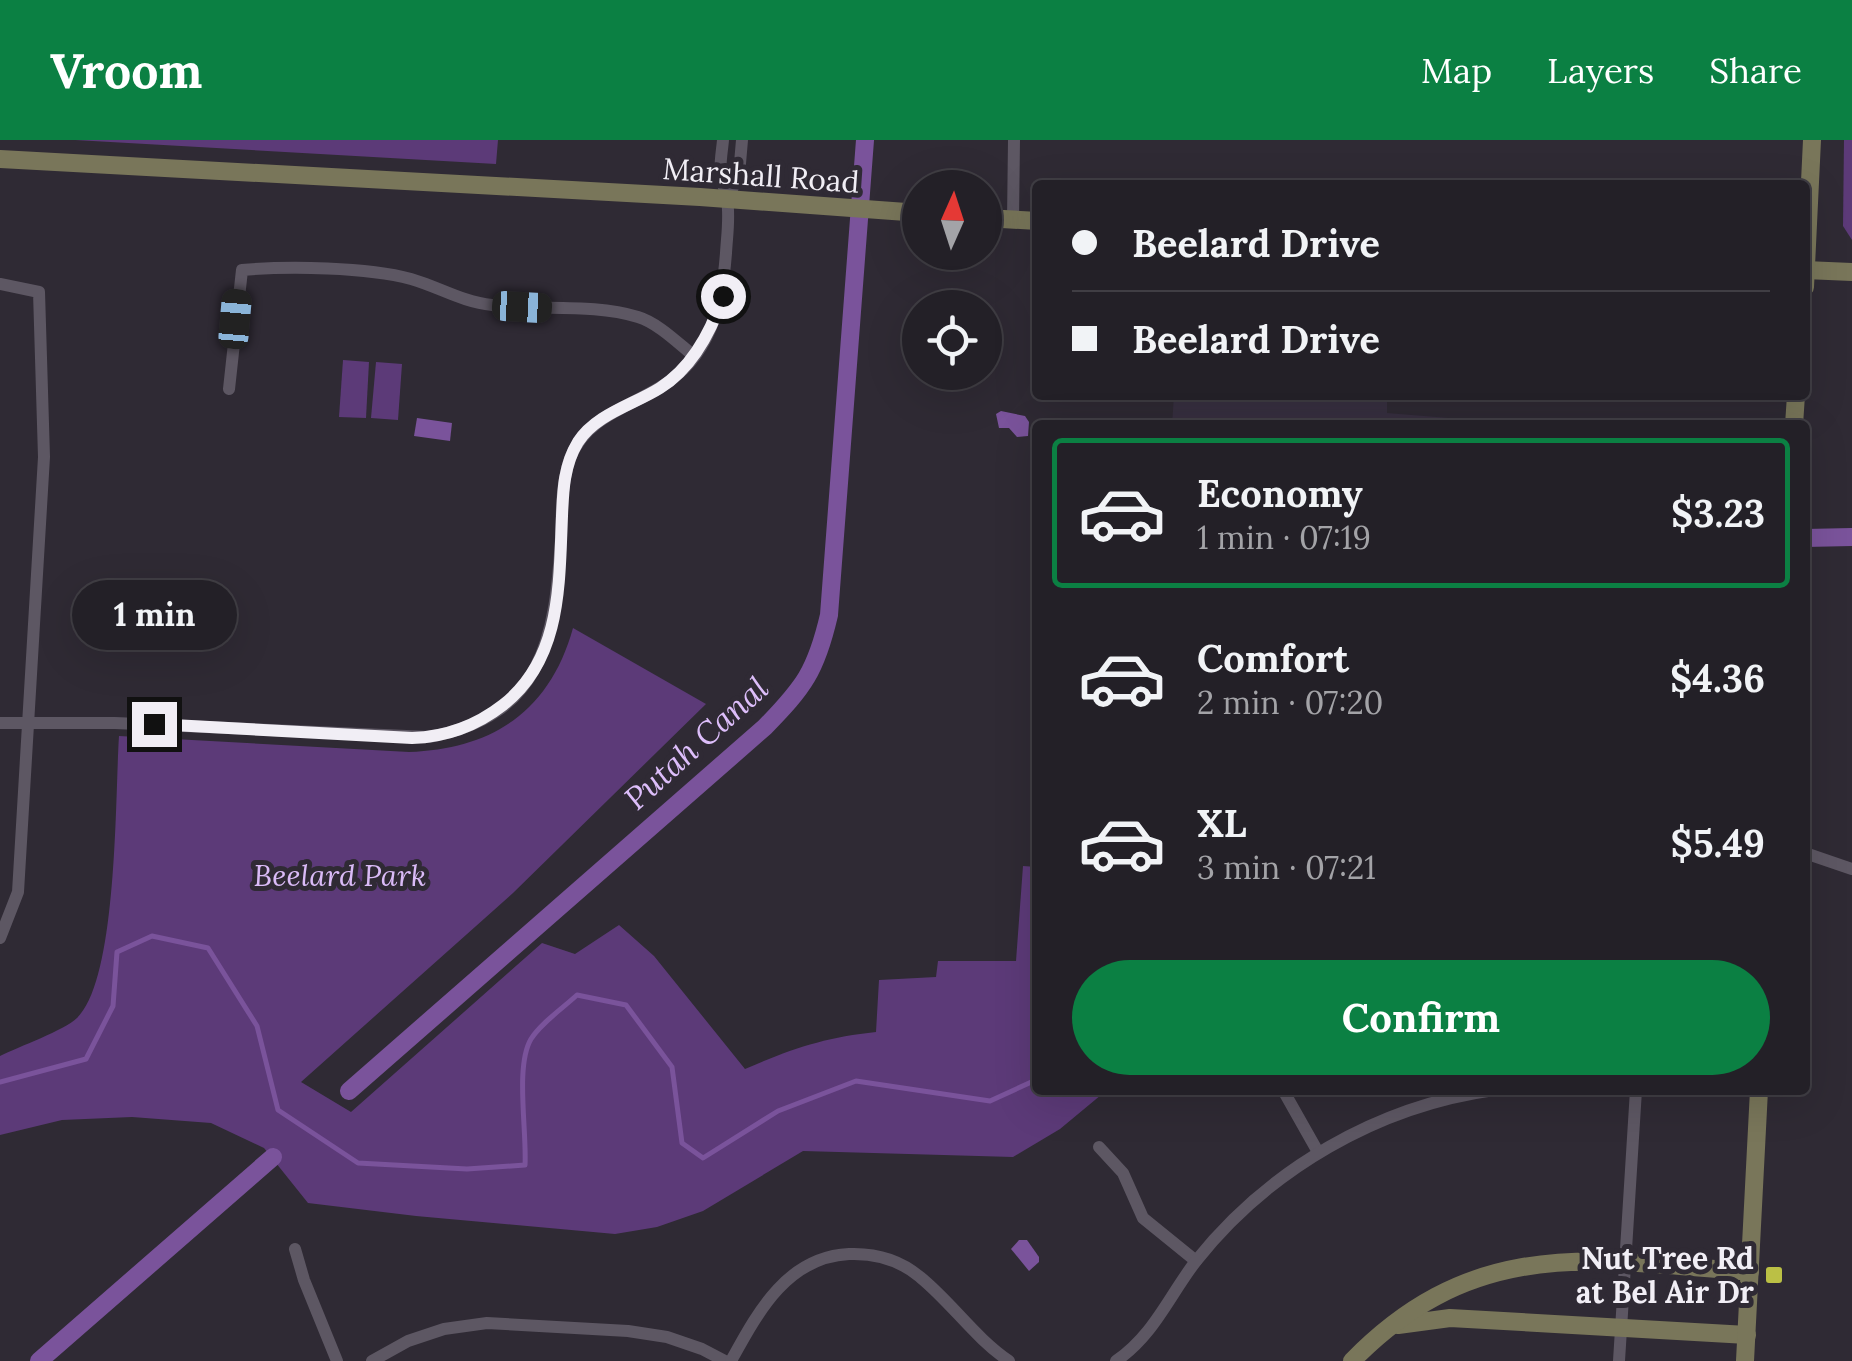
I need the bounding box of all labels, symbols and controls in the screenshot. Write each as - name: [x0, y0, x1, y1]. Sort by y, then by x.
- text: Vroom: [50, 40, 203, 101]
- text: Map: [1421, 48, 1492, 93]
- text: Layers: [1547, 48, 1654, 93]
- text: Share: [1709, 48, 1802, 93]
- street label: Marshall Road: [661, 149, 861, 201]
- north arrow: [902, 170, 1002, 270]
- map controls: [902, 170, 1002, 390]
- text: Beelard Drive: [1132, 219, 1380, 267]
- route start: [701, 274, 746, 319]
- car: [217, 288, 253, 350]
- car: [491, 290, 553, 324]
- button: locate: [902, 290, 1002, 390]
- text: Beelard Drive: [1132, 315, 1380, 363]
- icon: car: [1077, 468, 1167, 558]
- text: Economy: [1197, 469, 1363, 517]
- text: $3.23: [1671, 489, 1765, 537]
- text: 1 min · 07:19: [1197, 517, 1371, 558]
- callout: 1 min: [72, 579, 236, 649]
- text: 1 min: [114, 594, 195, 635]
- icon: car: [1077, 633, 1167, 723]
- text: Comfort: [1197, 634, 1349, 682]
- text: $4.36: [1670, 654, 1765, 702]
- water label: Putah Canal: [615, 668, 777, 818]
- text: 2 min · 07:20: [1197, 682, 1383, 723]
- route end: [132, 702, 177, 747]
- icon: car: [1077, 798, 1167, 888]
- text: XL: [1197, 799, 1247, 847]
- text: $5.49: [1671, 819, 1765, 867]
- text: 3 min · 07:21: [1197, 847, 1376, 888]
- park label: Beelard Park: [254, 856, 426, 894]
- button: Confirm: [1072, 960, 1770, 1075]
- place label: Nut Tree Rd at Bel Air Dr: [1576, 1239, 1755, 1311]
- marker: Nut Tree Rd at Bel Air Dr: [1763, 1264, 1785, 1286]

